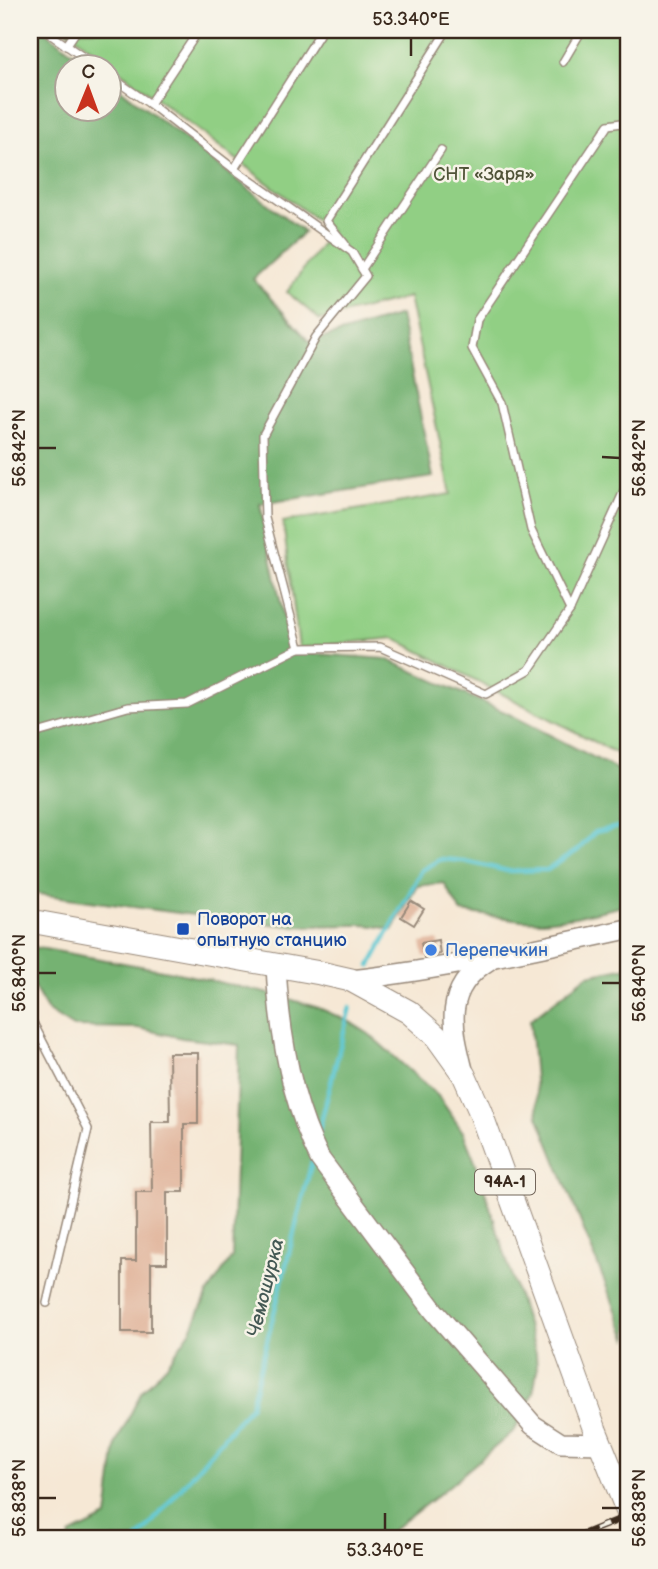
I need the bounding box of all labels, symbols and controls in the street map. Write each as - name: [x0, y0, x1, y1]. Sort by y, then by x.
- text: 53.340°E: [372, 9, 450, 30]
- north arrow: [52, 52, 122, 122]
- text: С: [81, 61, 95, 84]
- park label: СНТ «Заря»: [433, 164, 535, 185]
- text: 56.842°N: [9, 409, 30, 487]
- text: 56.842°N: [629, 419, 650, 497]
- place label: Поворот на опытную станцию: [197, 909, 347, 951]
- marker: Поворот на опытную станцию: [175, 921, 191, 937]
- text: 56.840°N: [9, 934, 30, 1012]
- place label: Перепечкин: [445, 940, 548, 961]
- marker: Перепечкин: [423, 942, 439, 958]
- text: 56.840°N: [629, 944, 650, 1022]
- road number: 94А-1: [475, 1170, 535, 1194]
- water label: Чемошурка: [243, 1236, 289, 1340]
- text: 56.838°N: [9, 1459, 30, 1537]
- text: 56.838°N: [629, 1469, 650, 1547]
- text: 53.340°E: [346, 1540, 424, 1561]

